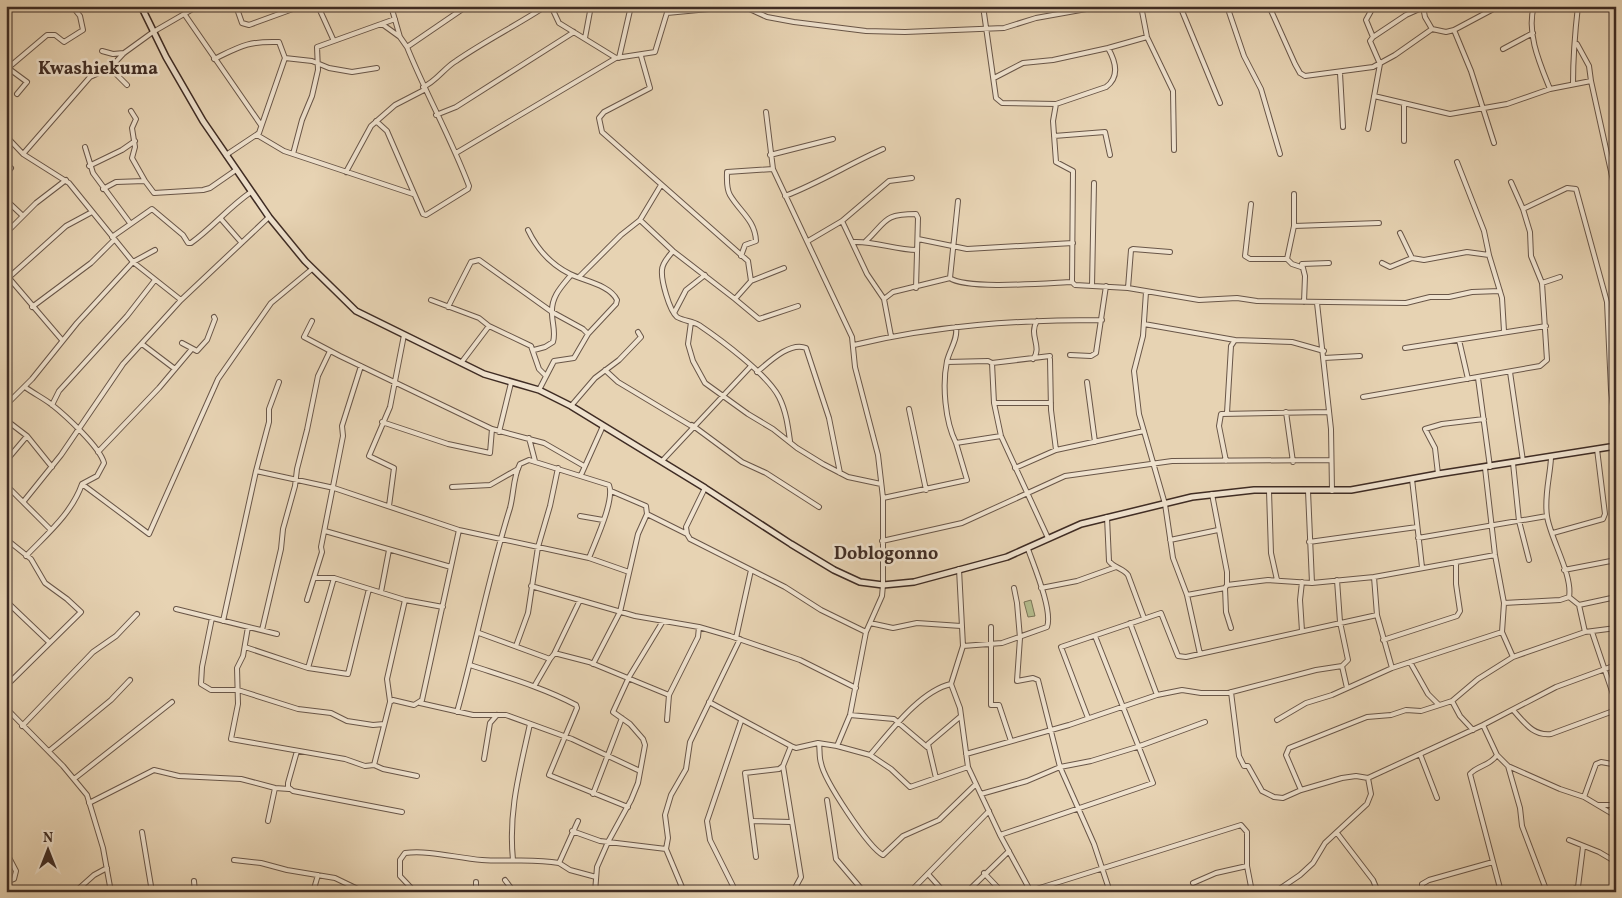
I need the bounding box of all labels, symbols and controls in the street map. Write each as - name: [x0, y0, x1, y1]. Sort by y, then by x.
- district label: Kwashiekuma: [38, 57, 158, 82]
- district label: Doblogonno: [834, 542, 938, 567]
- north arrow: [22, 826, 72, 876]
- text: N: [43, 829, 53, 848]

